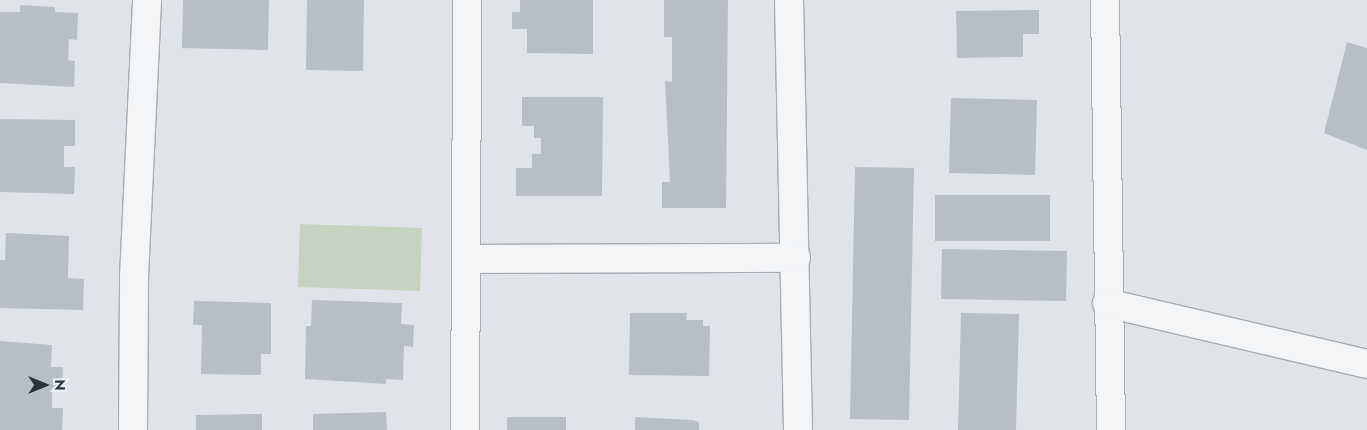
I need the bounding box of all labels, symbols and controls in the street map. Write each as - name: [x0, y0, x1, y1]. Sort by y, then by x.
- north arrow: [20, 360, 70, 410]
- text: N: [50, 379, 70, 391]

